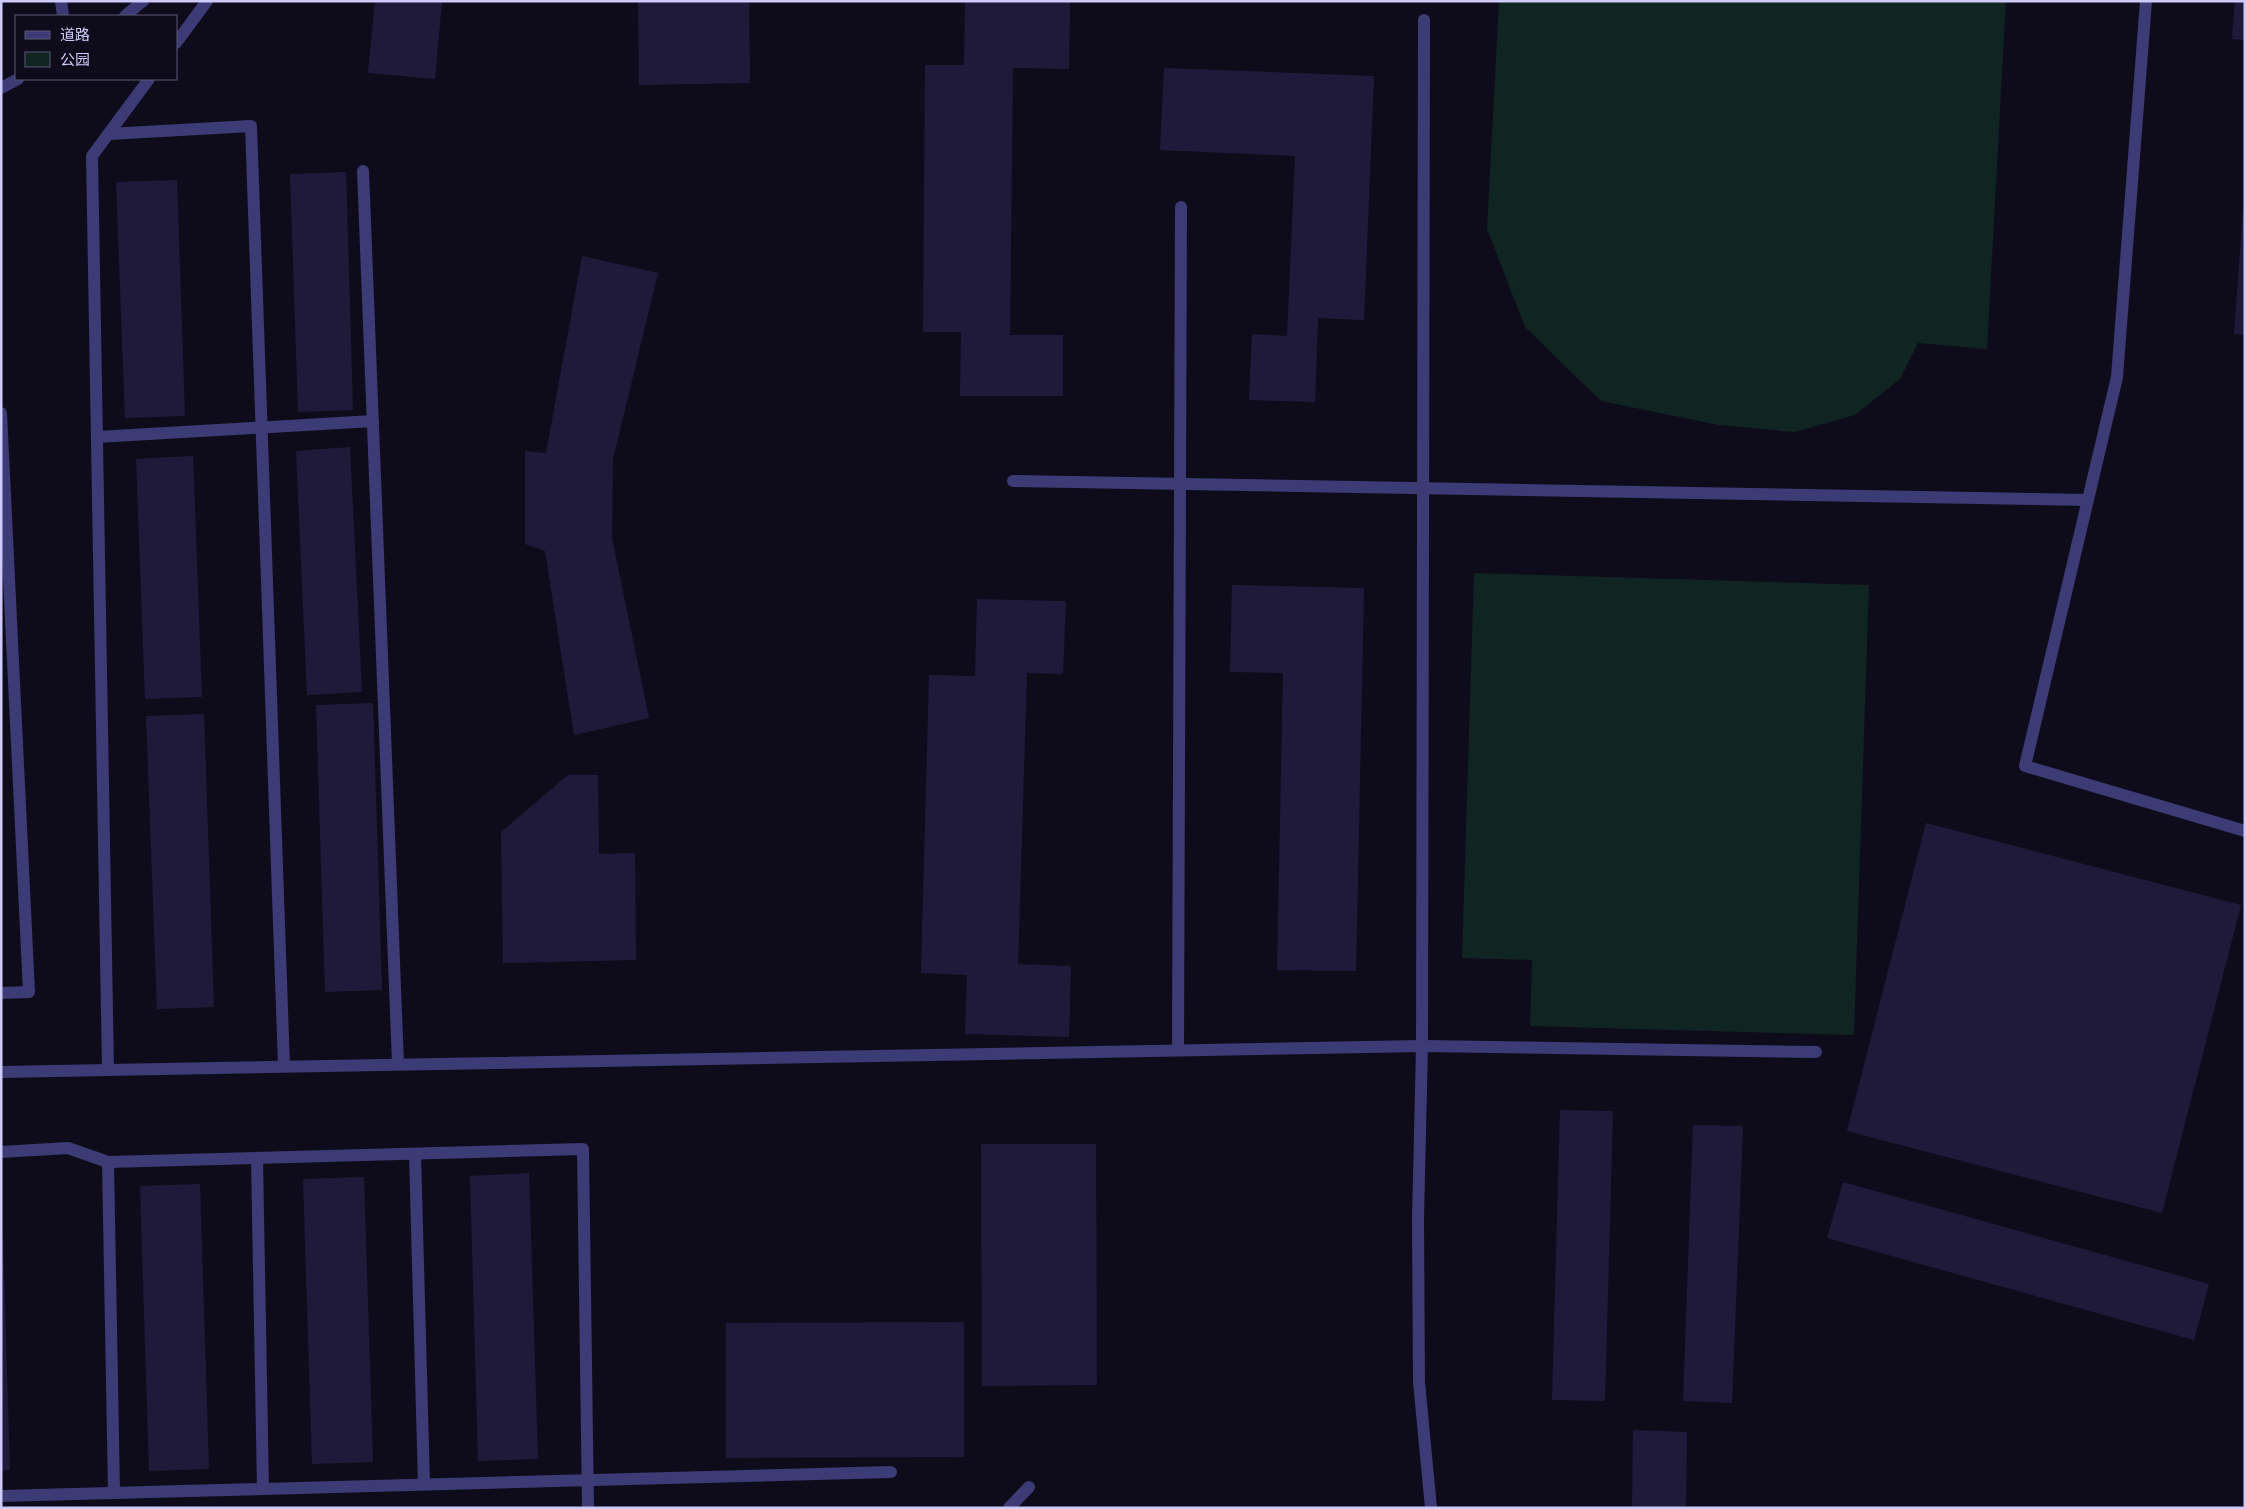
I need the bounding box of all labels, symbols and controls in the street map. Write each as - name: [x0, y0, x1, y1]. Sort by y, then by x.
- legend: [15, 15, 178, 80]
- text: 道路: [60, 23, 90, 46]
- text: 公园: [60, 48, 90, 71]

